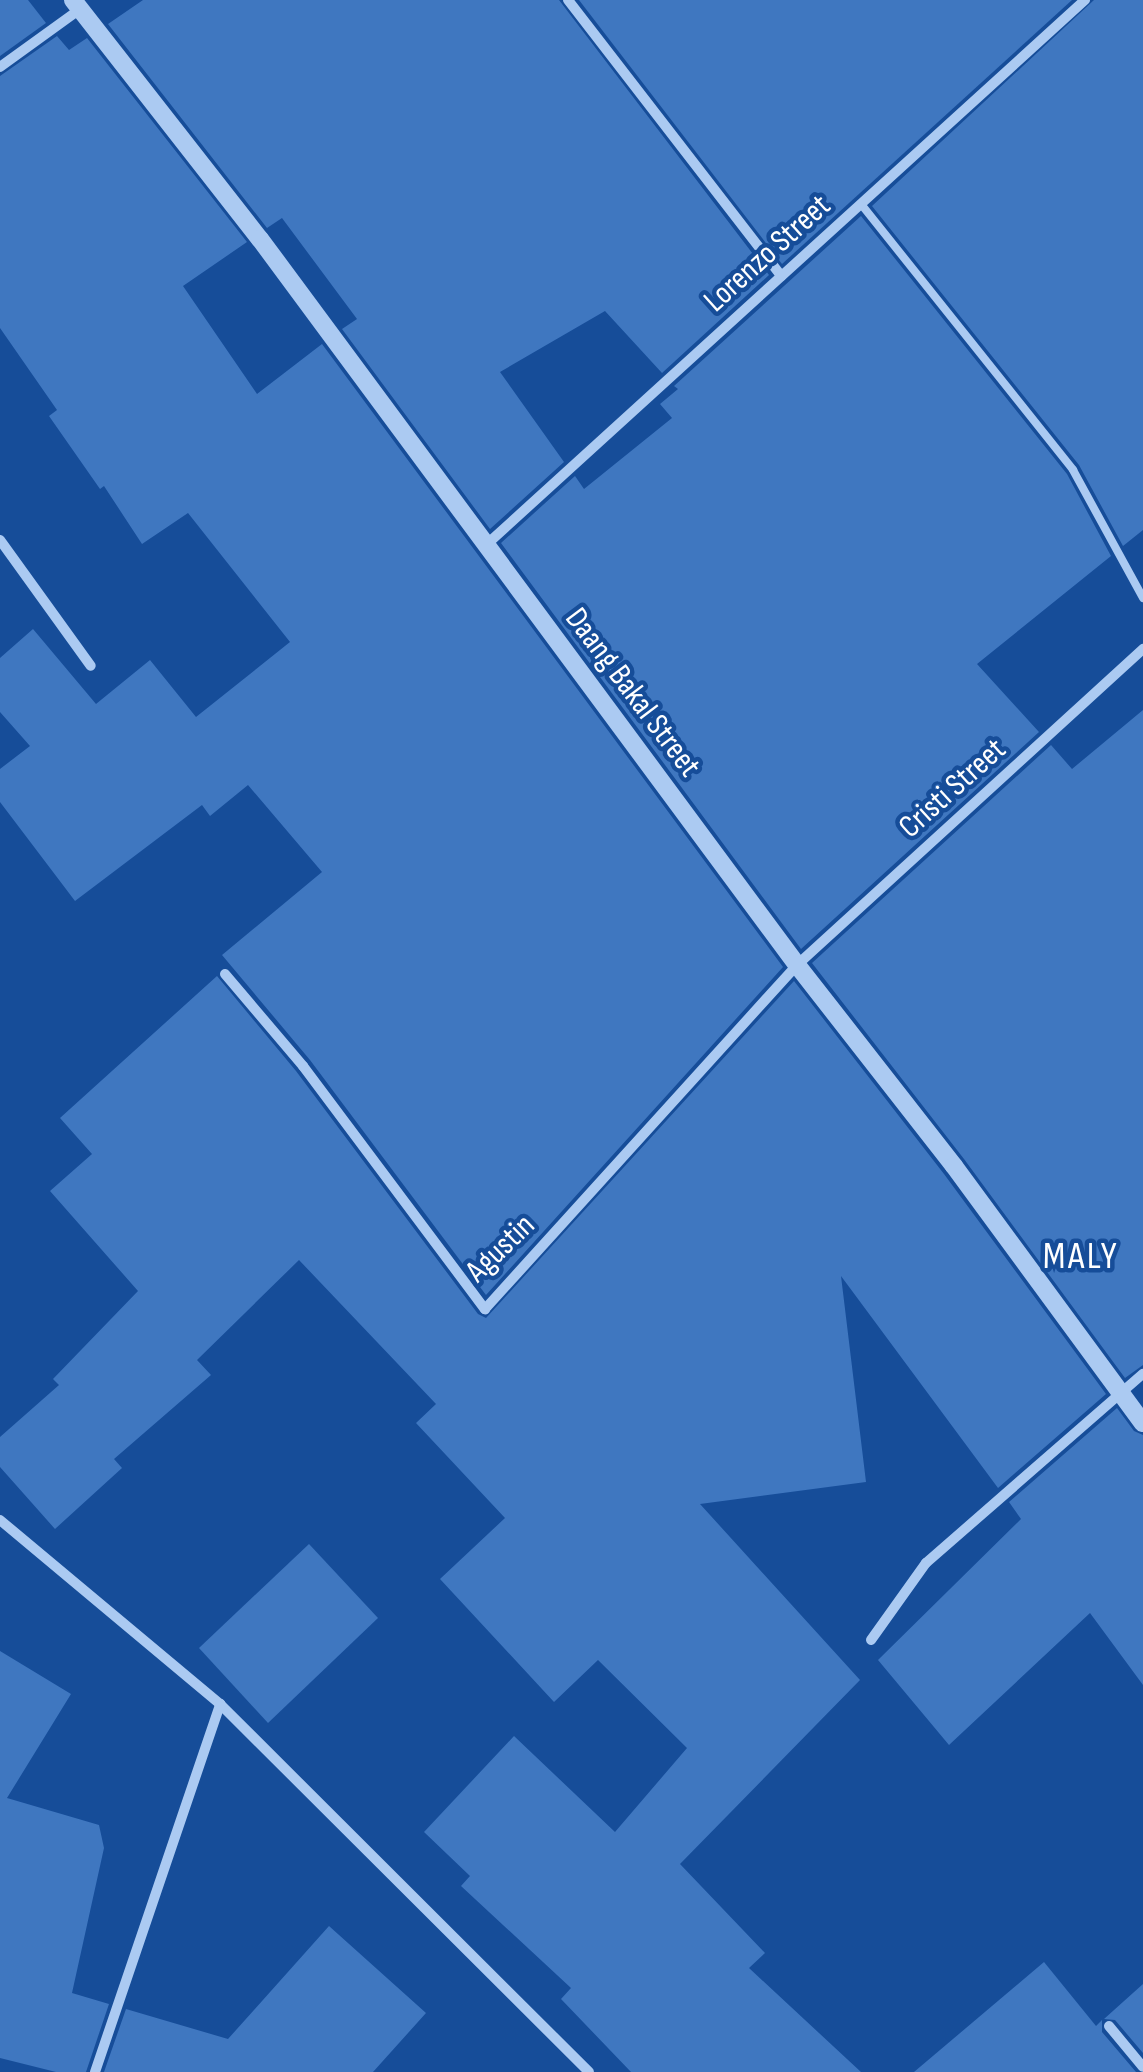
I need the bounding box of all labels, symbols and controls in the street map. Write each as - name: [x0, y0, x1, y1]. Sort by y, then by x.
- street label: Lorenzo Street: [697, 187, 839, 321]
- street label: Daang Bakal Street: [556, 601, 708, 785]
- street label: Cristi Street: [892, 731, 1014, 847]
- street label: Agustin: [458, 1207, 544, 1291]
- district label: MALY: [1043, 1234, 1119, 1280]

